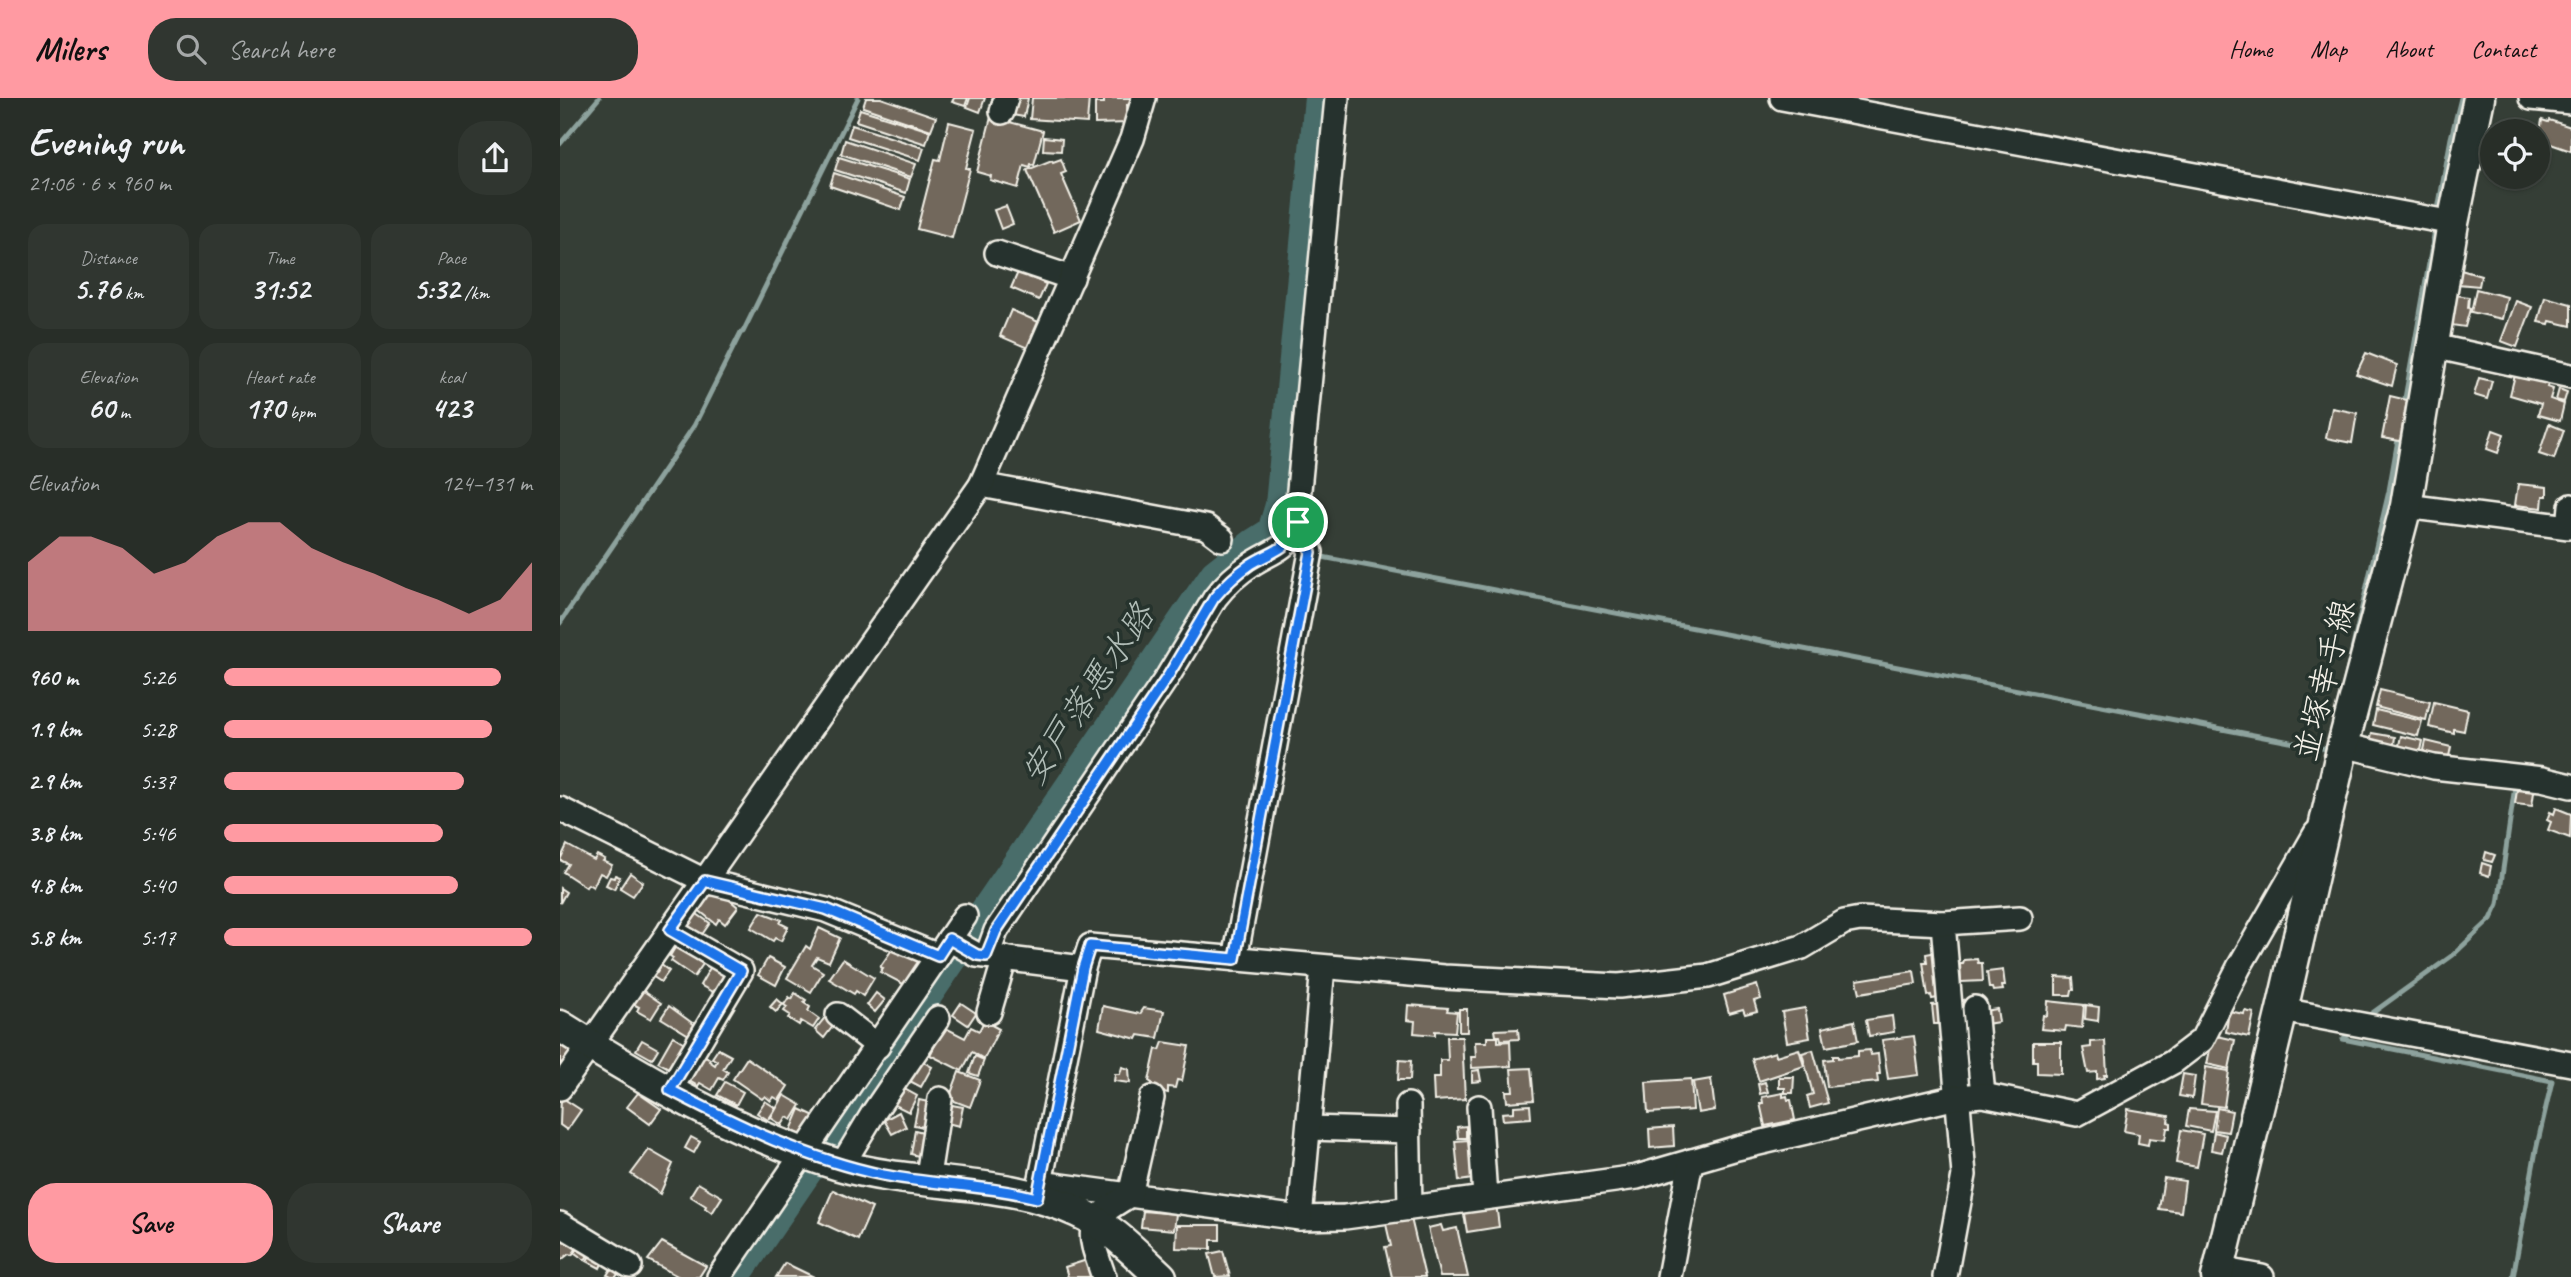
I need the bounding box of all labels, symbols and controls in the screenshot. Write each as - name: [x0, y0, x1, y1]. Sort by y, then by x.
- search box: [148, 18, 638, 81]
- text: Milers: [35, 28, 106, 70]
- icon: search: [172, 30, 210, 68]
- text: Search here: [228, 33, 334, 66]
- text: Home: [2229, 34, 2272, 64]
- text: Map: [2310, 34, 2347, 64]
- text: About: [2385, 34, 2433, 64]
- text: Contact: [2471, 34, 2536, 64]
- text: Evening run: [28, 119, 184, 166]
- map controls: [2480, 119, 2550, 189]
- button: locate: [2480, 119, 2550, 189]
- button: share: [458, 121, 532, 195]
- text: 21:06 · 6 × 960 m: [28, 169, 171, 198]
- text: Distance: [80, 246, 137, 270]
- text: Time: [265, 246, 295, 270]
- text: Pace: [437, 246, 466, 270]
- text: 5.76: [74, 270, 120, 308]
- text: 31:52: [250, 270, 310, 308]
- text: 5:32: [414, 270, 460, 308]
- text: km: [120, 281, 143, 305]
- text: /km: [460, 281, 489, 305]
- text: Elevation: [79, 365, 138, 389]
- text: Heart rate: [245, 365, 315, 389]
- text: kcal: [439, 365, 464, 389]
- text: 60: [87, 389, 115, 427]
- text: 170: [244, 389, 285, 427]
- text: 423: [431, 389, 472, 427]
- text: m: [115, 400, 130, 424]
- text: bpm: [285, 400, 316, 424]
- text: Elevation: [28, 469, 99, 498]
- text: 124–131 m: [441, 469, 532, 498]
- pin: [1268, 492, 1328, 552]
- icon: arrive: [1279, 503, 1317, 541]
- water label: 安戸落悪水路: [1010, 593, 1166, 794]
- street label: 並塚幸手線: [2284, 595, 2364, 765]
- text: 960 m: [28, 663, 78, 692]
- text: 5:26: [140, 663, 176, 692]
- text: 1.9 km: [28, 715, 81, 744]
- text: 5:28: [140, 715, 176, 744]
- text: 2.9 km: [28, 767, 81, 796]
- text: 5:37: [140, 767, 176, 796]
- text: 3.8 km: [28, 819, 82, 848]
- text: 5:46: [140, 819, 176, 848]
- text: 4.8 km: [28, 871, 82, 900]
- text: 5:40: [140, 871, 176, 900]
- text: 5.8 km: [28, 923, 81, 952]
- text: 5:17: [140, 923, 176, 952]
- button: Save: [28, 1183, 273, 1263]
- button: Share: [287, 1183, 532, 1263]

